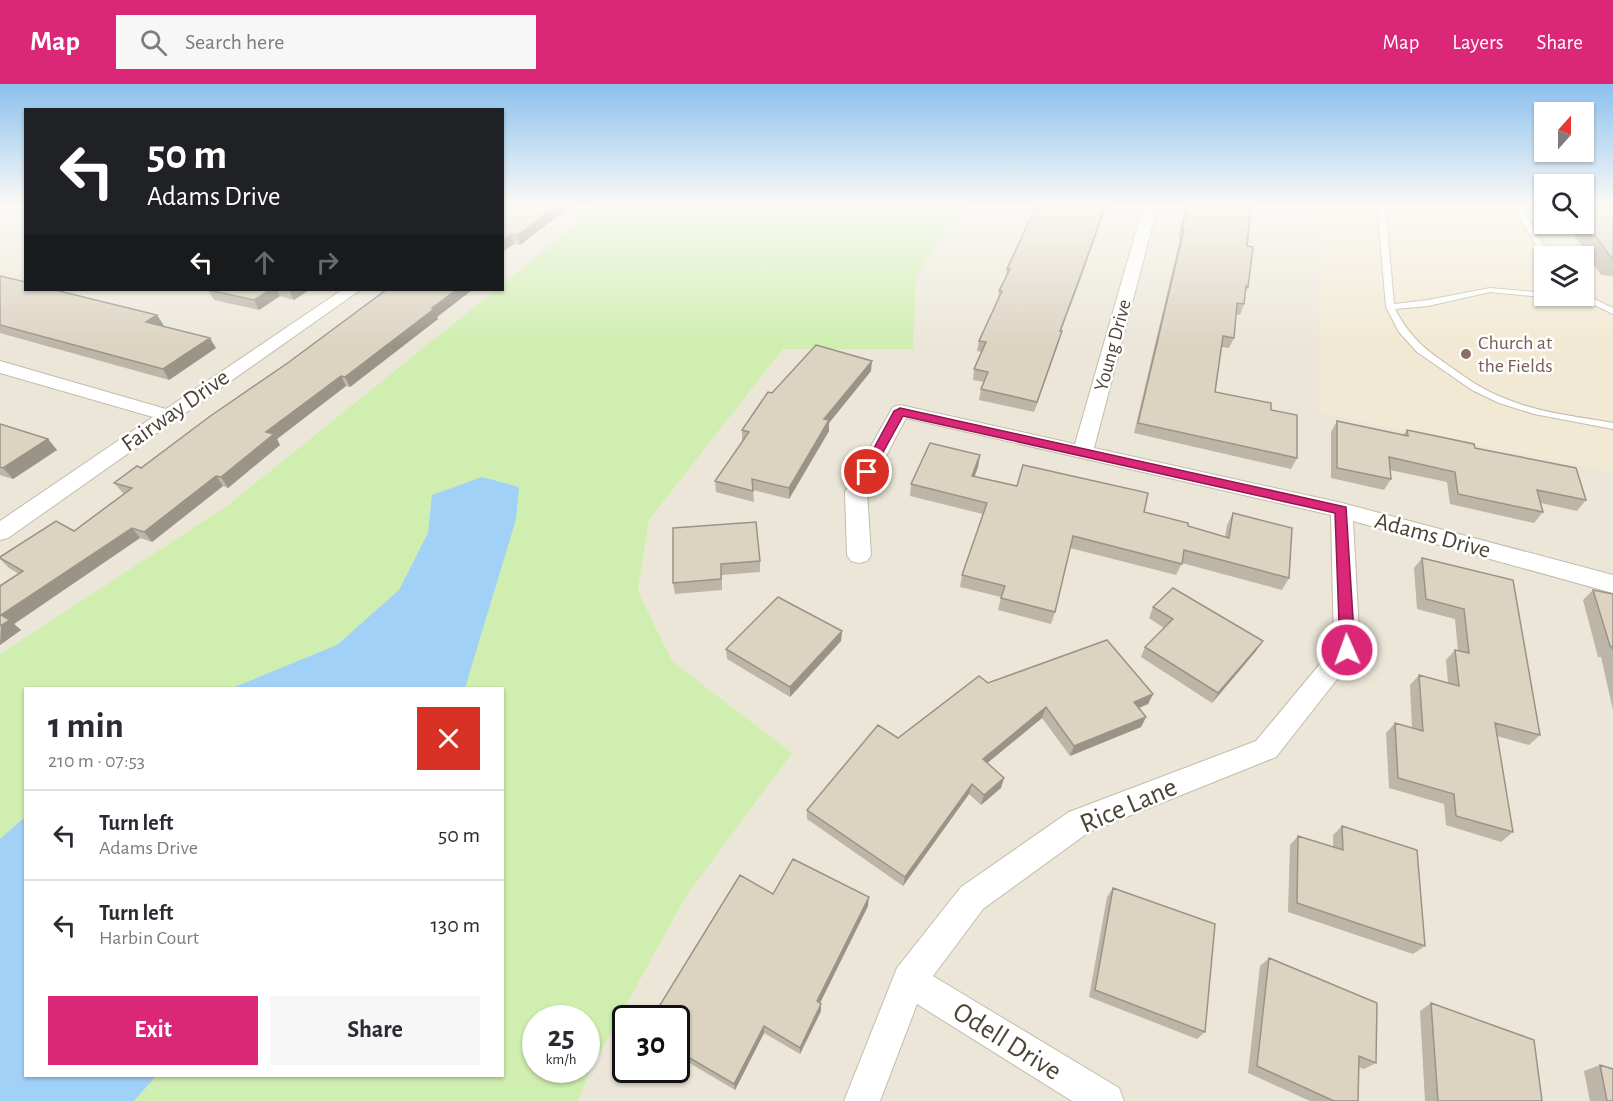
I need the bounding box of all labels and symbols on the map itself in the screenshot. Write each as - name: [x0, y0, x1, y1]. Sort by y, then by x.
- north arrow: [1534, 102, 1594, 162]
- street label: Young Drive: [1091, 297, 1135, 393]
- place label: Church at the Fields: [1478, 333, 1553, 376]
- marker: Church at the Fields: [1459, 347, 1473, 361]
- street label: Fairway Drive: [117, 365, 234, 457]
- pin: [841, 446, 892, 497]
- street label: Adams Drive: [1372, 509, 1493, 563]
- position arrow: [1315, 618, 1379, 682]
- street label: Rice Lane: [1076, 773, 1181, 839]
- street label: Odell Drive: [948, 998, 1066, 1086]
- speed limit sign: 30: [612, 1005, 690, 1083]

